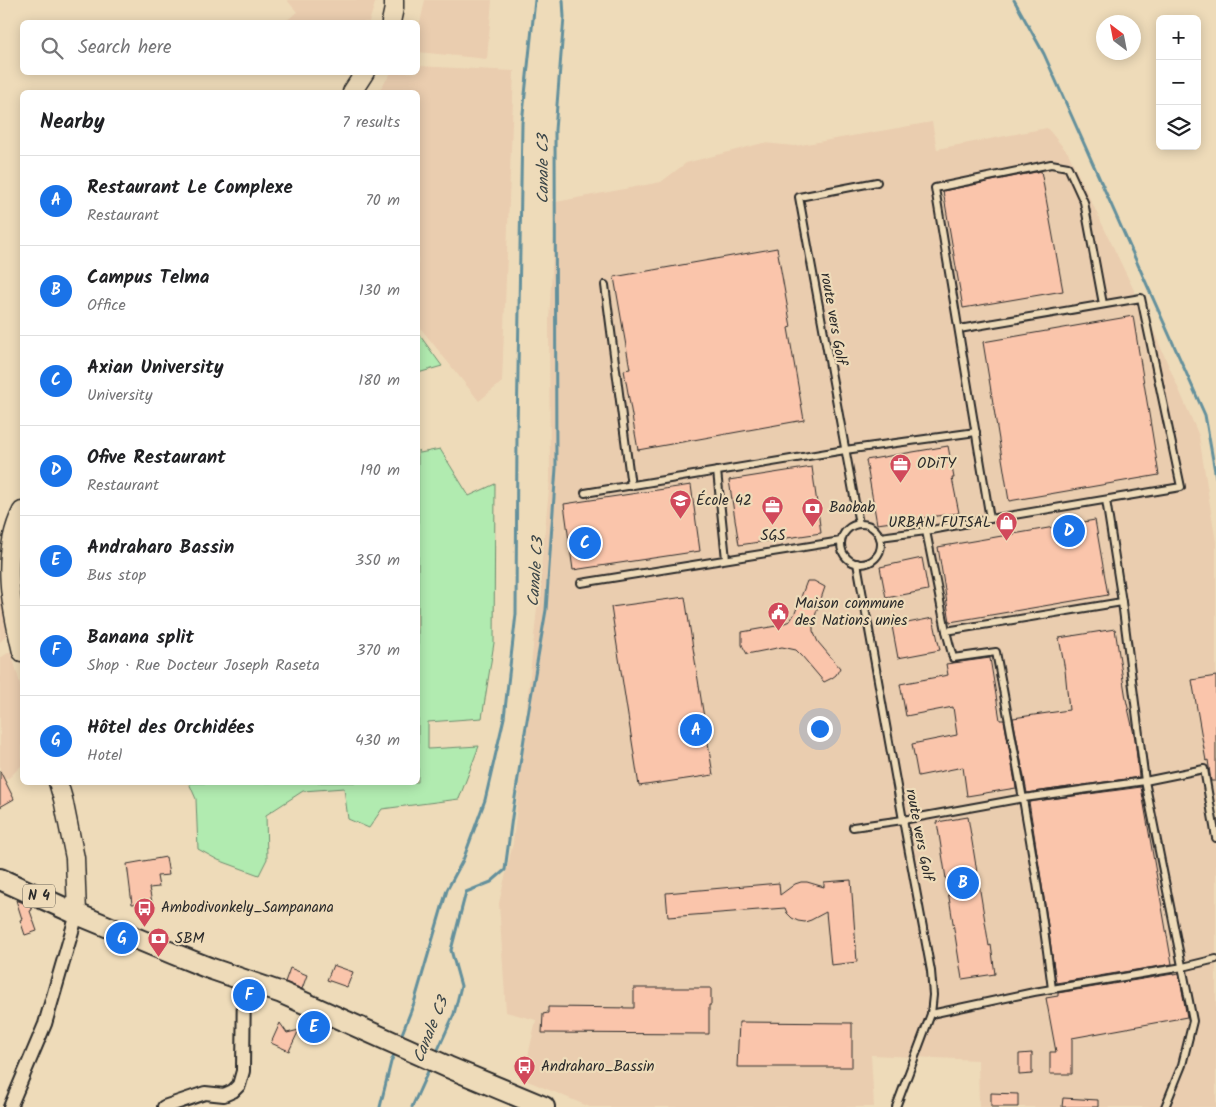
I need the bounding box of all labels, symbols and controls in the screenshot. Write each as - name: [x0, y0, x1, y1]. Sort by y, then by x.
- north arrow: [1096, 15, 1141, 60]
- map controls: [1156, 15, 1201, 150]
- button: +: [1156, 15, 1201, 60]
- search box: [20, 20, 420, 75]
- text: Search here: [78, 33, 172, 63]
- icon: search: [38, 34, 66, 62]
- button: −: [1156, 60, 1201, 105]
- button: layers: [1156, 105, 1201, 150]
- text: Nearby: [40, 106, 105, 139]
- text: 7 results: [342, 110, 400, 135]
- water label: Canale C3: [531, 131, 556, 204]
- text: Restaurant Le Complexe: [87, 173, 293, 203]
- text: A: [51, 188, 61, 213]
- text: 70 m: [365, 188, 400, 213]
- text: Restaurant: [87, 203, 159, 228]
- text: Campus Telma: [87, 263, 210, 293]
- street label: route vers Golf: [813, 271, 853, 368]
- text: B: [51, 278, 61, 303]
- text: 130 m: [359, 278, 400, 303]
- text: Office: [87, 293, 126, 318]
- text: Axian University: [87, 353, 224, 383]
- text: C: [51, 368, 61, 393]
- text: 180 m: [358, 368, 400, 393]
- text: University: [87, 383, 152, 408]
- text: Ofive Restaurant: [87, 443, 226, 473]
- office icon: ODiTY: [889, 452, 913, 483]
- place label: ODiTY: [917, 452, 957, 476]
- text: D: [51, 458, 61, 483]
- text: 190 m: [360, 458, 400, 483]
- text: Restaurant: [87, 473, 159, 498]
- school or university icon: École 42: [668, 489, 692, 520]
- place label: École 42: [696, 489, 752, 513]
- office icon: SGS: [761, 495, 785, 526]
- bank icon: Baobab: [801, 496, 825, 527]
- place label: Baobab: [829, 496, 875, 520]
- place label: URBAN FUTSAL: [888, 511, 991, 535]
- shop icon: URBAN FUTSAL: [995, 511, 1019, 542]
- pin: D: [1053, 512, 1085, 550]
- pin: C: [569, 524, 601, 562]
- place label: SGS: [760, 524, 786, 548]
- text: Andraharo Bassin: [87, 533, 234, 563]
- water label: Canale C3: [521, 534, 551, 607]
- text: E: [52, 548, 60, 573]
- text: 350 m: [355, 548, 400, 573]
- text: Bus stop: [87, 563, 146, 588]
- place label: Maison commune des Nations unies: [795, 592, 908, 633]
- public building icon: Maison commune des Nations unies: [767, 601, 791, 632]
- text: Banana split: [87, 623, 194, 653]
- text: F: [52, 638, 60, 663]
- text: 370 m: [356, 638, 400, 663]
- text: Shop · Rue Docteur Joseph Raseta: [87, 653, 320, 678]
- pin: A: [680, 711, 712, 749]
- text: Hôtel des Orchidées: [87, 713, 254, 743]
- your location: [807, 716, 833, 742]
- text: G: [51, 728, 61, 753]
- text: 430 m: [355, 728, 400, 753]
- text: Hotel: [87, 743, 122, 768]
- street label: route vers Golf: [898, 787, 940, 884]
- pin: B: [947, 864, 979, 902]
- road number: N 4: [23, 884, 55, 908]
- bus stop icon: Ambodivonkely_Sampanana: [133, 896, 157, 927]
- place label: Ambodivonkely_Sampanana: [161, 896, 334, 920]
- pin: G: [106, 919, 138, 957]
- bank icon: SBM: [147, 927, 171, 958]
- place label: SBM: [175, 927, 205, 951]
- pin: F: [233, 976, 265, 1014]
- water label: Canale C3: [406, 991, 457, 1067]
- pin: E: [298, 1008, 330, 1046]
- bus stop icon: Andraharo_Bassin: [513, 1055, 537, 1086]
- place label: Andraharo_Bassin: [541, 1055, 655, 1079]

